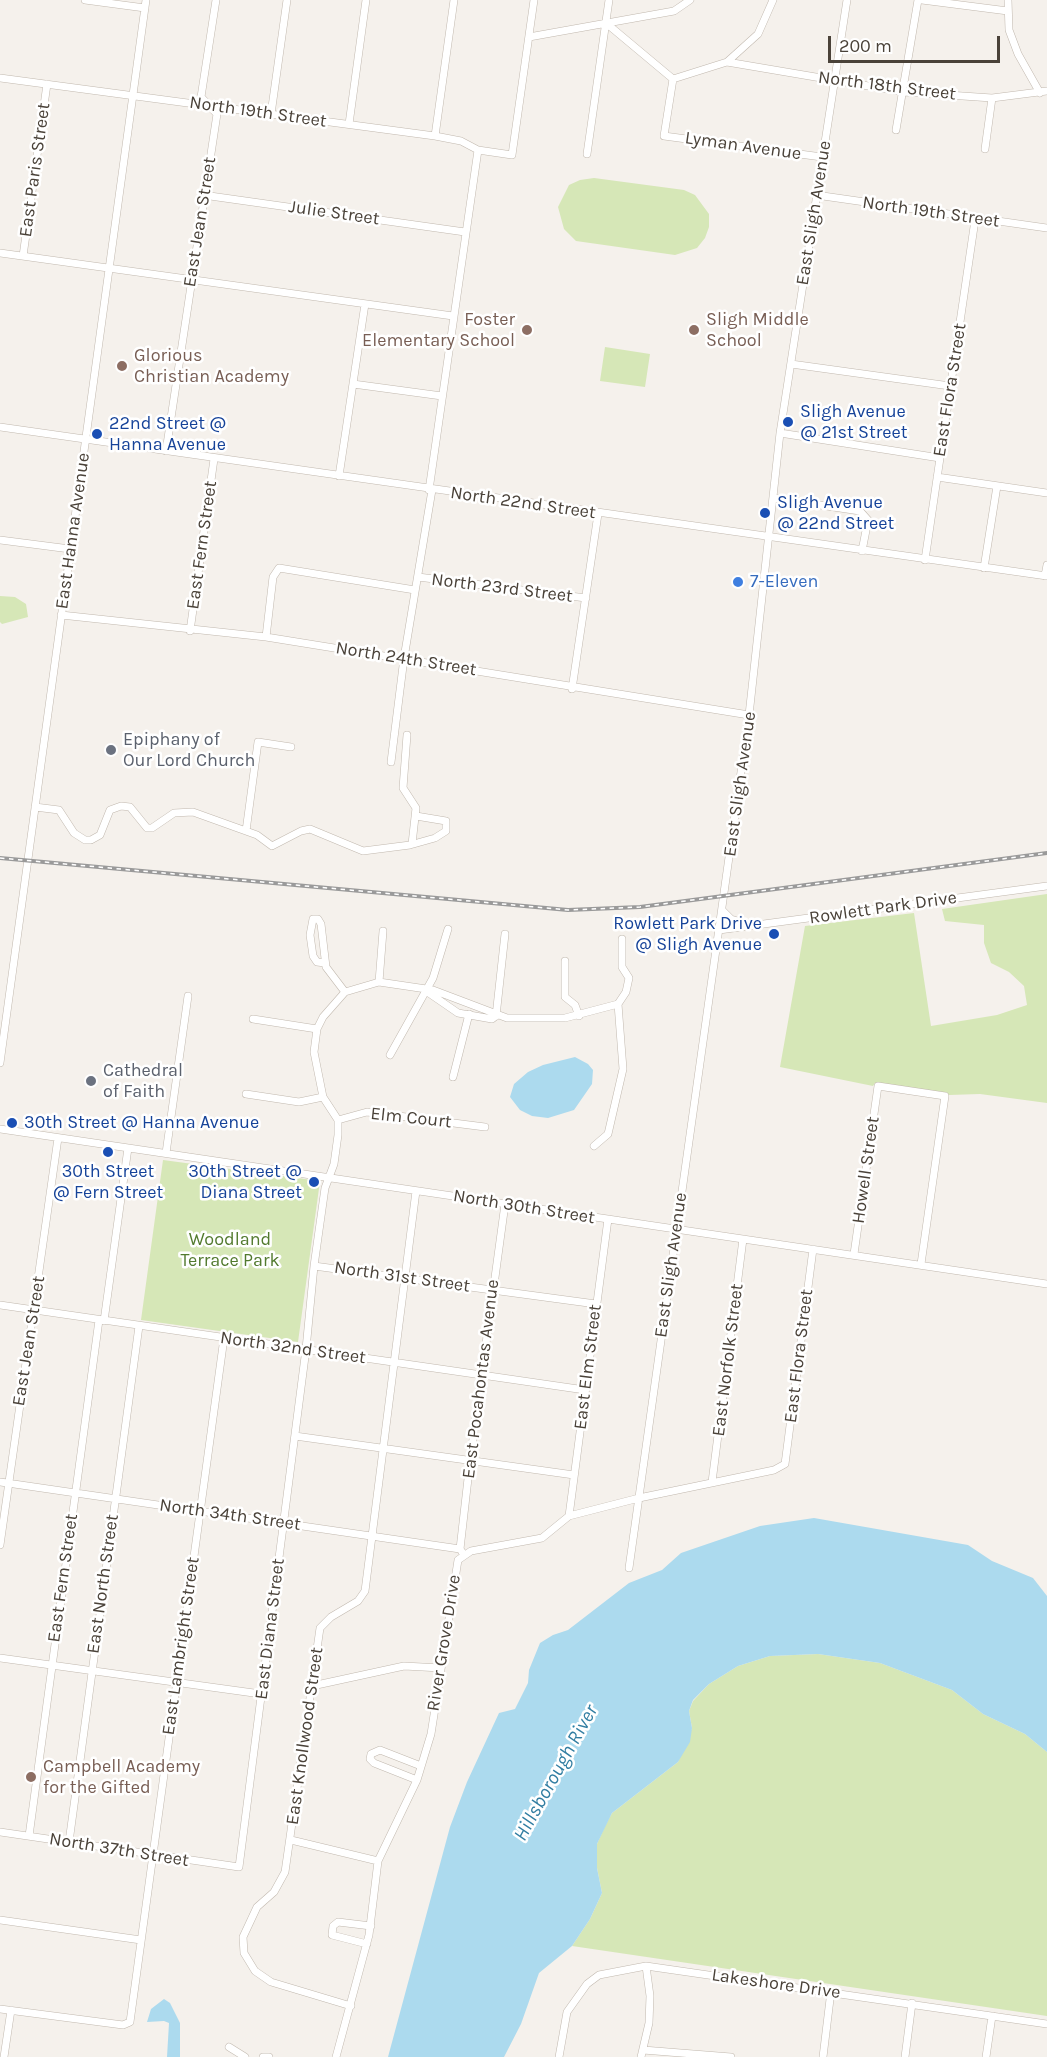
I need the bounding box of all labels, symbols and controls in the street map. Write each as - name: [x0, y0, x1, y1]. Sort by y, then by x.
- scale bar: [831, 24, 1004, 62]
- text: 200 m: [839, 35, 892, 57]
- street label: North 18th Street: [817, 67, 957, 105]
- street label: North 19th Street: [188, 92, 328, 132]
- street label: East Paris Street: [15, 101, 55, 239]
- street label: Lyman Avenue: [683, 127, 803, 165]
- street label: East Sligh Avenue: [792, 139, 836, 287]
- street label: East Jean Street: [179, 155, 221, 289]
- street label: North 19th Street: [861, 192, 1001, 232]
- street label: Julie Street: [287, 196, 381, 230]
- place label: Foster Elementary School: [362, 309, 515, 352]
- place label: Sligh Middle School: [706, 309, 809, 352]
- street label: East Flora Street: [929, 322, 971, 458]
- marker: Foster Elementary School: [520, 323, 534, 337]
- marker: Sligh Middle School: [687, 323, 701, 337]
- place label: Glorious Christian Academy: [134, 345, 289, 388]
- marker: Glorious Christian Academy: [115, 359, 129, 373]
- place label: Sligh Avenue @ 21st Street: [800, 401, 907, 444]
- place label: 22nd Street @ Hanna Avenue: [109, 413, 226, 456]
- marker: Sligh Avenue @ 21st Street: [781, 415, 795, 429]
- marker: 22nd Street @ Hanna Avenue: [90, 427, 104, 441]
- street label: East Hanna Avenue: [51, 451, 95, 611]
- street label: East Fern Street: [182, 479, 222, 611]
- street label: North 22nd Street: [449, 482, 597, 524]
- place label: Sligh Avenue @ 22nd Street: [777, 492, 894, 534]
- marker: Sligh Avenue @ 22nd Street: [758, 506, 772, 520]
- street label: North 23rd Street: [430, 569, 574, 607]
- place label: 7-Eleven: [750, 571, 818, 593]
- marker: 7-Eleven: [731, 575, 745, 589]
- street label: North 24th Street: [334, 637, 478, 681]
- street label: East Sligh Avenue: [719, 710, 761, 858]
- place label: Epiphany of Our Lord Church: [123, 729, 255, 771]
- marker: Epiphany of Our Lord Church: [104, 743, 118, 757]
- street label: Rowlett Park Drive: [808, 887, 958, 929]
- place label: Rowlett Park Drive @ Sligh Avenue: [613, 913, 762, 956]
- marker: Rowlett Park Drive @ Sligh Avenue: [767, 927, 781, 941]
- place label: Cathedral of Faith: [103, 1060, 183, 1102]
- marker: Cathedral of Faith: [84, 1074, 98, 1088]
- street label: Elm Court: [369, 1103, 453, 1133]
- place label: 30th Street @ Hanna Avenue: [24, 1112, 259, 1134]
- street label: Howell Street: [848, 1115, 884, 1225]
- marker: 30th Street @ Hanna Avenue: [5, 1116, 19, 1130]
- marker: 30th Street @ Fern Street: [101, 1145, 115, 1159]
- place label: 30th Street @ Fern Street: [53, 1161, 163, 1204]
- place label: 30th Street @ Diana Street: [188, 1161, 302, 1204]
- marker: 30th Street @ Diana Street: [307, 1175, 321, 1189]
- street label: North 30th Street: [452, 1185, 596, 1229]
- street label: East Sligh Avenue: [650, 1191, 692, 1339]
- park label: Woodland Terrace Park: [180, 1229, 280, 1272]
- street label: North 31st Street: [333, 1257, 471, 1297]
- street label: East Jean Street: [8, 1274, 50, 1408]
- street label: East Pocahontas Avenue: [458, 1278, 504, 1480]
- street label: East Norfolk Street: [708, 1282, 748, 1438]
- street label: East Flora Street: [780, 1288, 818, 1424]
- street label: East Elm Street: [570, 1303, 606, 1431]
- street label: North 32nd Street: [219, 1327, 367, 1369]
- street label: North 34th Street: [158, 1494, 302, 1536]
- street label: East Fern Street: [43, 1512, 83, 1644]
- street label: East North Street: [83, 1513, 123, 1655]
- street label: East Lambright Street: [158, 1556, 204, 1736]
- street label: East Diana Street: [251, 1557, 289, 1701]
- street label: River Grove Drive: [423, 1573, 465, 1713]
- street label: East Knollwood Street: [282, 1646, 328, 1826]
- water label: Hillsborough River: [509, 1701, 603, 1845]
- place label: Campbell Academy for the Gifted: [43, 1756, 200, 1798]
- marker: Campbell Academy for the Gifted: [24, 1770, 38, 1784]
- street label: North 37th Street: [48, 1828, 190, 1872]
- street label: Lakeshore Drive: [710, 1964, 842, 2004]

